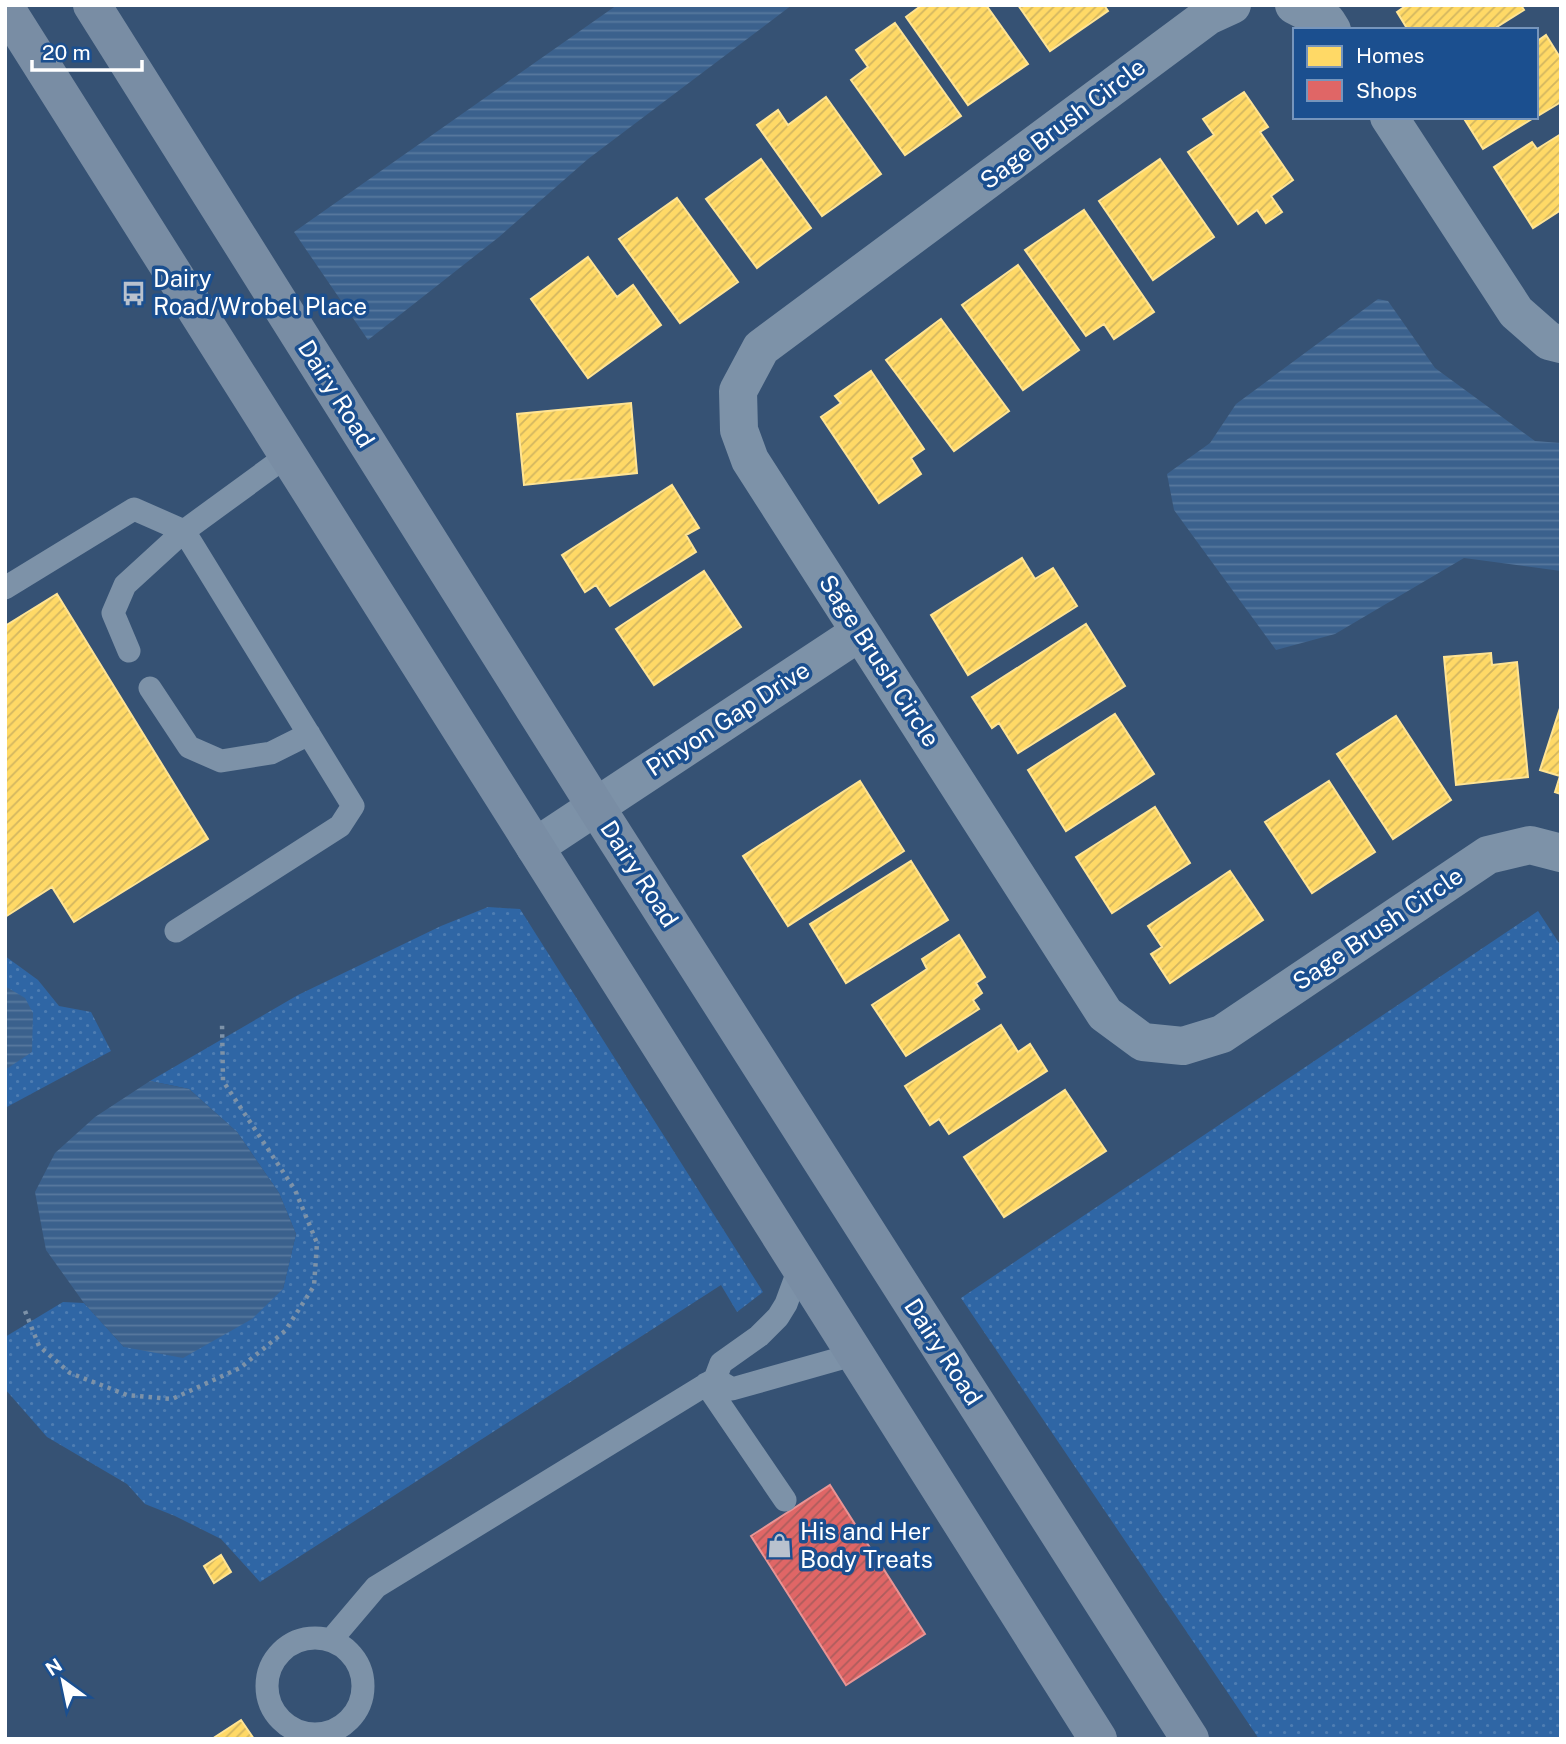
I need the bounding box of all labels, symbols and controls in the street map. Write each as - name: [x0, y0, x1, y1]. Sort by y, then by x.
- scale bar: [32, 28, 142, 72]
- legend: [1293, 28, 1538, 119]
- text: 20 m: [42, 40, 91, 65]
- text: Homes: [1356, 43, 1424, 68]
- street label: Sage Brush Circle: [974, 52, 1150, 194]
- text: Shops: [1356, 78, 1417, 103]
- place label: Dairy Road/Wrobel Place: [153, 264, 367, 320]
- bus stop icon: Dairy Road/Wrobel Place: [119, 279, 147, 307]
- street label: Dairy Road: [293, 335, 381, 452]
- street label: Sage Brush Circle: [814, 569, 946, 752]
- street label: Pinyon Gap Drive: [641, 655, 814, 781]
- street label: Dairy Road: [595, 815, 685, 932]
- street label: Sage Brush Circle: [1287, 861, 1468, 995]
- street label: Dairy Road: [899, 1293, 989, 1410]
- place label: His and Her Body Treats: [800, 1517, 933, 1573]
- shop icon: His and Her Body Treats: [766, 1532, 794, 1560]
- north arrow: [28, 1646, 98, 1716]
- text: N: [42, 1653, 66, 1680]

